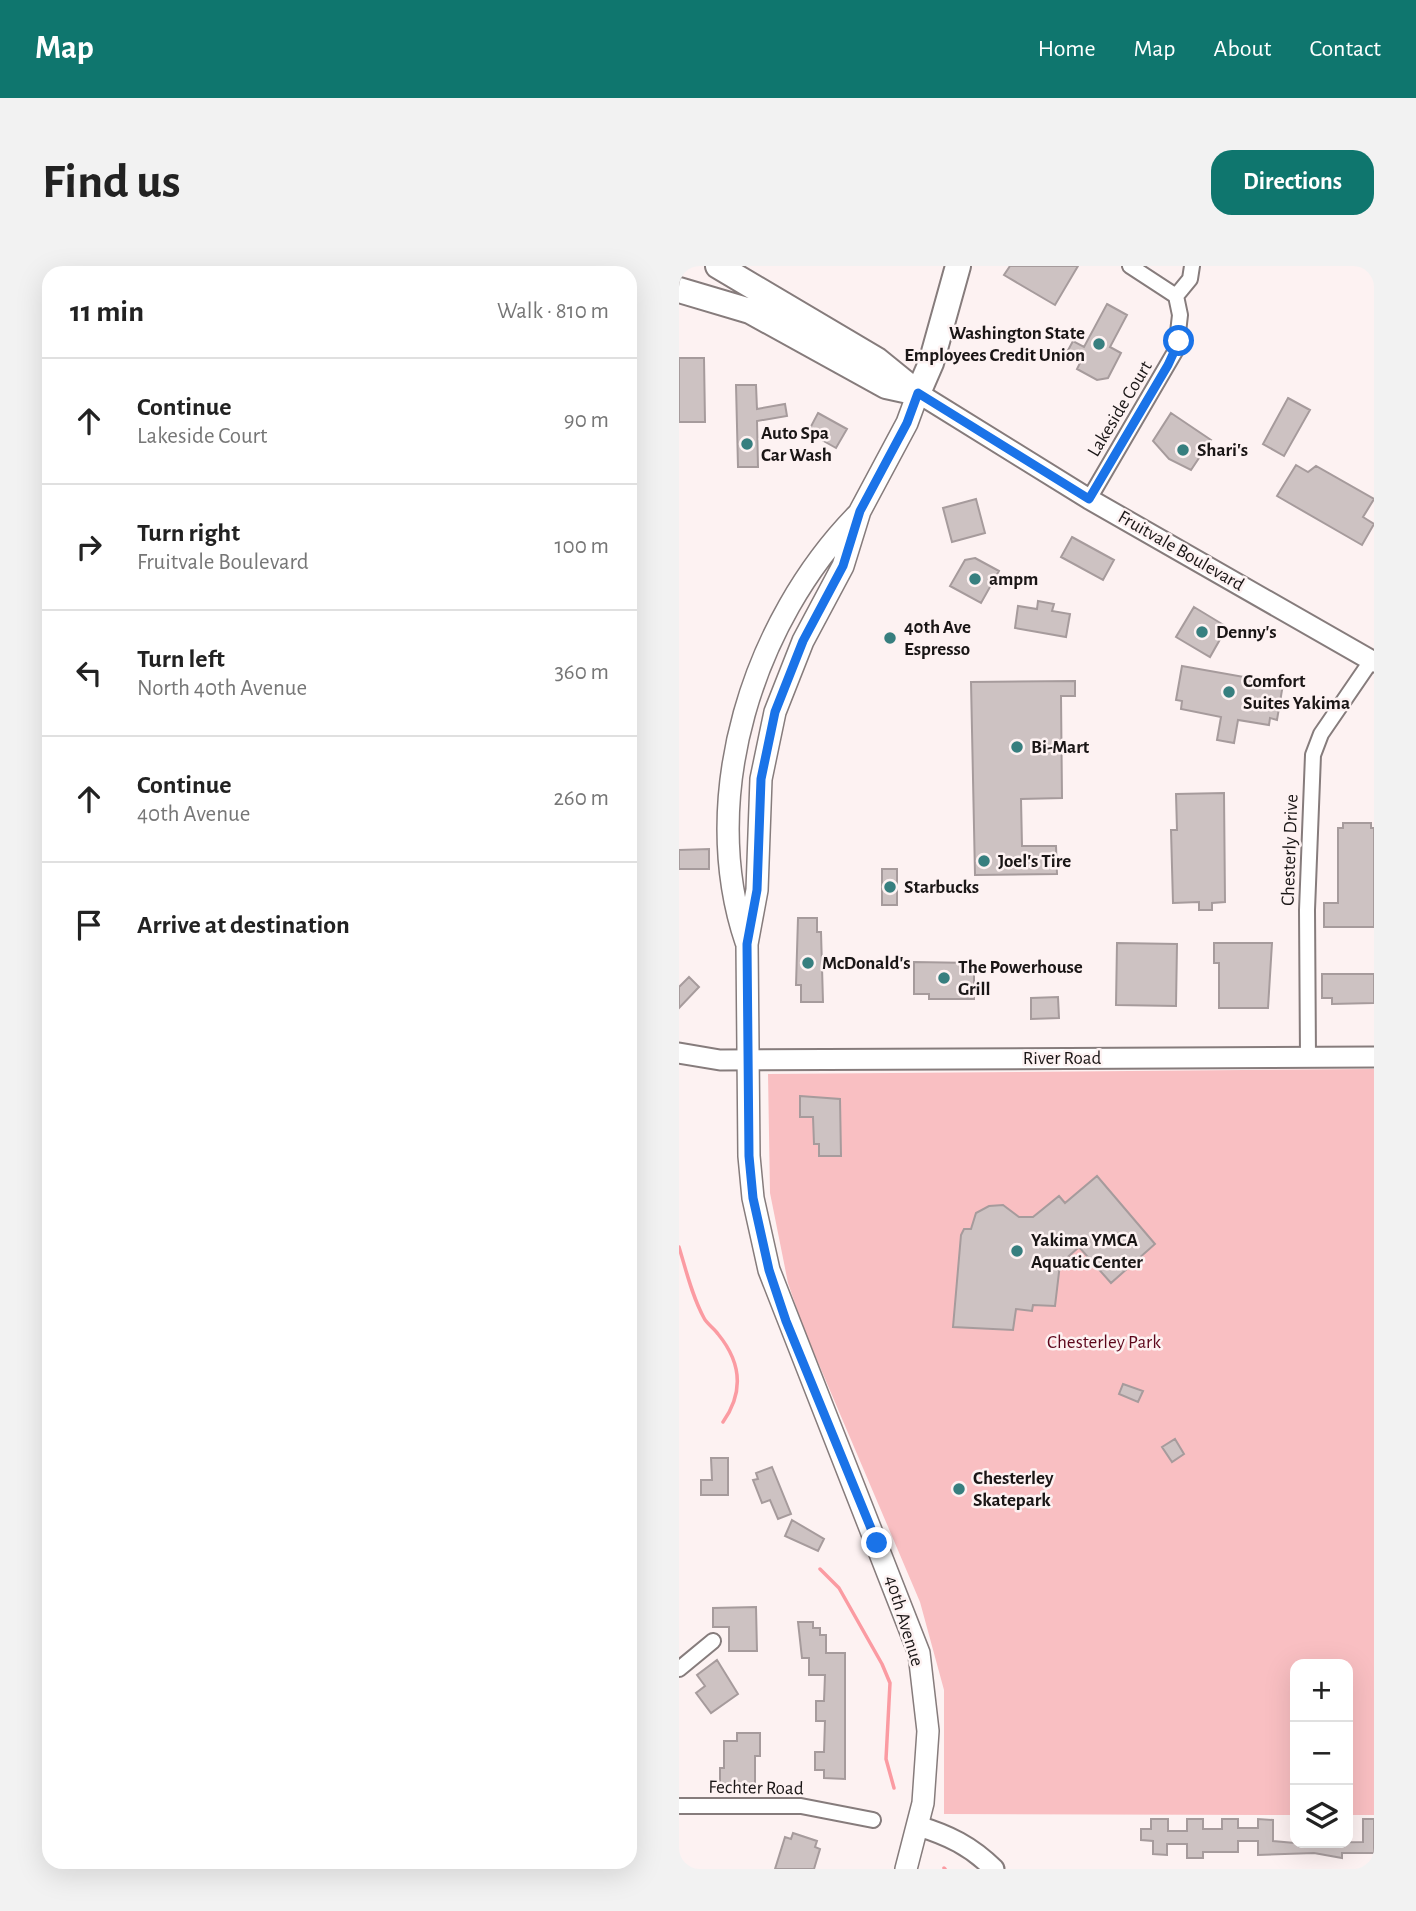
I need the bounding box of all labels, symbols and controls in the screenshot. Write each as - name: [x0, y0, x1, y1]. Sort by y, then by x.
- text: Map: [35, 32, 94, 65]
- text: Home: [1038, 37, 1096, 61]
- text: Map: [1134, 37, 1176, 61]
- text: About: [1214, 37, 1271, 61]
- text: Contact: [1309, 37, 1381, 61]
- button: Directions: [1211, 150, 1374, 215]
- text: Find us: [42, 158, 181, 207]
- text: 11 min: [70, 297, 144, 327]
- text: Walk · 810 m: [497, 300, 609, 323]
- place label: Washington State Employees Credit Union: [904, 324, 1085, 365]
- route start: [1163, 325, 1194, 356]
- marker: Washington State Employees Credit Union: [1091, 336, 1107, 352]
- street label: Lakeside Court: [1084, 358, 1156, 460]
- text: Continue: [137, 394, 232, 420]
- icon: ahead: [70, 402, 108, 440]
- text: 90 m: [564, 409, 609, 432]
- place label: Auto Spa Car Wash: [761, 424, 832, 465]
- text: Lakeside Court: [137, 425, 267, 448]
- marker: Auto Spa Car Wash: [739, 436, 755, 452]
- place label: Shari's: [1197, 441, 1248, 460]
- marker: Shari's: [1175, 442, 1191, 458]
- street label: Fruitvale Boulevard: [1115, 507, 1247, 595]
- text: Turn right: [137, 520, 240, 546]
- icon: right: [70, 528, 108, 566]
- text: 100 m: [555, 535, 609, 558]
- text: Fruitvale Boulevard: [137, 551, 309, 574]
- place label: ampm: [989, 570, 1038, 589]
- marker: ampm: [967, 571, 983, 587]
- place label: 40th Ave Espresso: [904, 618, 971, 659]
- place label: Denny's: [1216, 623, 1277, 642]
- marker: Denny's: [1194, 624, 1210, 640]
- marker: 40th Ave Espresso: [882, 630, 898, 646]
- text: Turn left: [137, 646, 225, 672]
- icon: left: [70, 654, 108, 692]
- text: 360 m: [554, 661, 609, 684]
- place label: Comfort Suites Yakima: [1243, 672, 1350, 713]
- text: North 40th Avenue: [137, 677, 307, 700]
- marker: Comfort Suites Yakima: [1221, 684, 1237, 700]
- place label: Bi-Mart: [1031, 738, 1090, 757]
- marker: Bi-Mart: [1009, 739, 1025, 755]
- text: Continue: [137, 772, 232, 798]
- icon: ahead: [70, 780, 108, 818]
- text: 260 m: [553, 787, 609, 810]
- street label: Chesterly Drive: [1279, 794, 1301, 906]
- text: 40th Avenue: [137, 803, 250, 826]
- place label: Joel's Tire: [998, 852, 1071, 871]
- marker: Joel's Tire: [976, 853, 992, 869]
- place label: Starbucks: [904, 878, 979, 897]
- marker: Starbucks: [882, 879, 898, 895]
- icon: arrive: [70, 906, 108, 944]
- text: Arrive at destination: [137, 912, 350, 938]
- place label: McDonald's: [822, 954, 911, 973]
- marker: McDonald's: [800, 955, 816, 971]
- place label: The Powerhouse Grill: [958, 958, 1083, 999]
- marker: The Powerhouse Grill: [936, 970, 952, 986]
- street label: River Road: [1023, 1049, 1102, 1068]
- place label: Yakima YMCA Aquatic Center: [1031, 1231, 1143, 1272]
- marker: Yakima YMCA Aquatic Center: [1009, 1243, 1025, 1259]
- park label: Chesterley Park: [1047, 1333, 1161, 1352]
- place label: Chesterley Skatepark: [973, 1469, 1054, 1510]
- marker: Chesterley Skatepark: [951, 1481, 967, 1497]
- route end: [861, 1527, 892, 1558]
- street label: 40th Avenue: [881, 1573, 927, 1669]
- map controls: [1290, 1659, 1353, 1848]
- button: +: [1290, 1659, 1353, 1722]
- button: −: [1290, 1722, 1353, 1785]
- street label: Fechter Road: [708, 1778, 804, 1798]
- button: layers: [1290, 1785, 1353, 1848]

